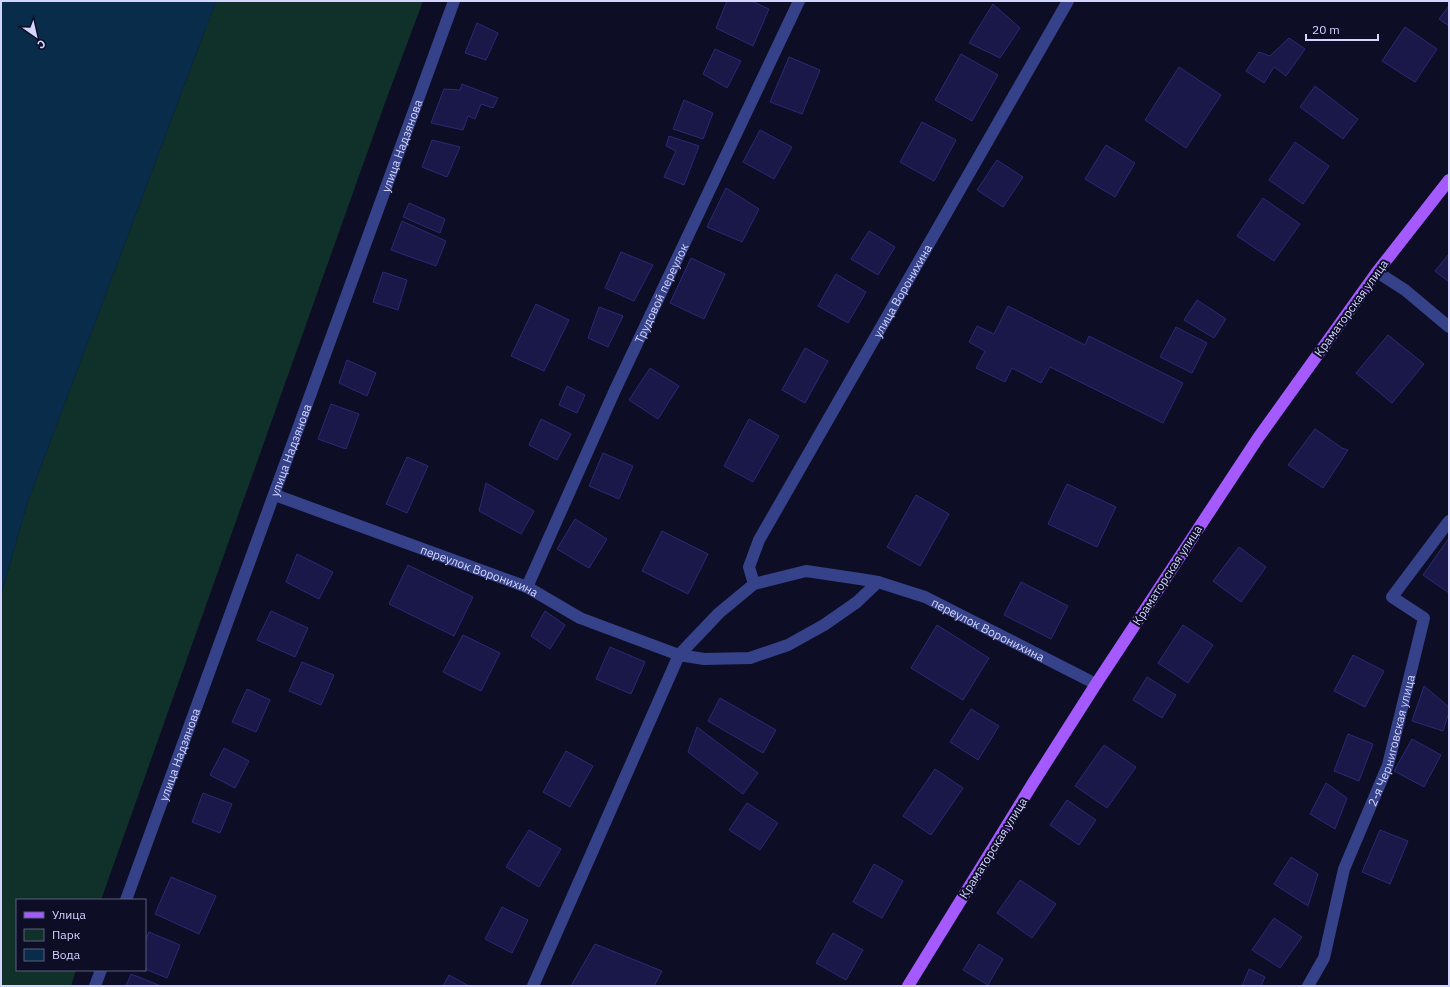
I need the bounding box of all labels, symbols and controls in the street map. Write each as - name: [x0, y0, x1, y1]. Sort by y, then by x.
- north arrow: [16, 16, 56, 56]
- scale bar: [1306, 16, 1378, 42]
- text: 20 m: [1312, 22, 1340, 37]
- text: С: [35, 36, 48, 52]
- street label: улица Надзянова: [377, 97, 425, 194]
- street label: Трудовой переулок: [631, 240, 691, 346]
- street label: улица Воронихина: [869, 241, 935, 340]
- street label: Краматорская улица: [1311, 256, 1392, 360]
- street label: улица Надзянова: [266, 401, 314, 498]
- street label: Краматорская улица: [1129, 522, 1205, 628]
- street label: переулок Воронихина: [419, 541, 542, 600]
- street label: переулок Воронихина: [929, 594, 1048, 664]
- street label: 2-я Черниговская улица: [1364, 672, 1418, 808]
- street label: улица Надзянова: [155, 705, 203, 803]
- street label: Краматорская улица: [956, 794, 1031, 901]
- legend: [16, 899, 146, 971]
- text: Улица: [52, 907, 86, 922]
- text: Парк: [52, 927, 81, 942]
- text: Вода: [52, 947, 81, 962]

